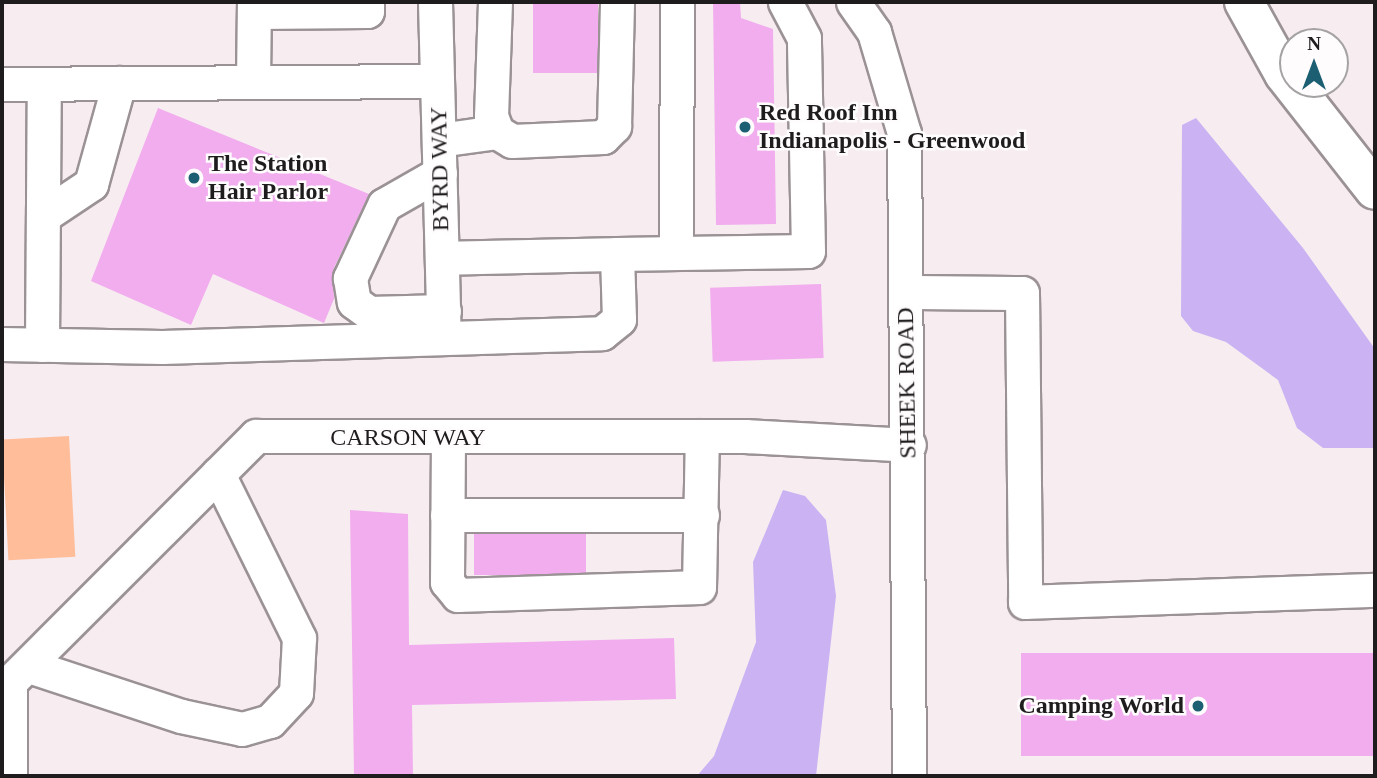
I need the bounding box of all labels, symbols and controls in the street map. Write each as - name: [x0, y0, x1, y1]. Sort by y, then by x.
- north arrow: [1279, 28, 1349, 98]
- text: N: [1307, 33, 1321, 54]
- place label: Red Roof Inn Indianapolis - Greenwood: [759, 99, 1025, 155]
- street label: BYRD WAY: [425, 106, 455, 232]
- marker: Red Roof Inn Indianapolis - Greenwood: [737, 119, 753, 135]
- place label: The Station Hair Parlor: [208, 150, 329, 206]
- marker: The Station Hair Parlor: [186, 170, 202, 186]
- street label: SHEEK ROAD: [891, 307, 923, 459]
- street label: CARSON WAY: [330, 424, 486, 452]
- place label: Camping World: [1018, 692, 1184, 720]
- marker: Camping World: [1190, 698, 1206, 714]

